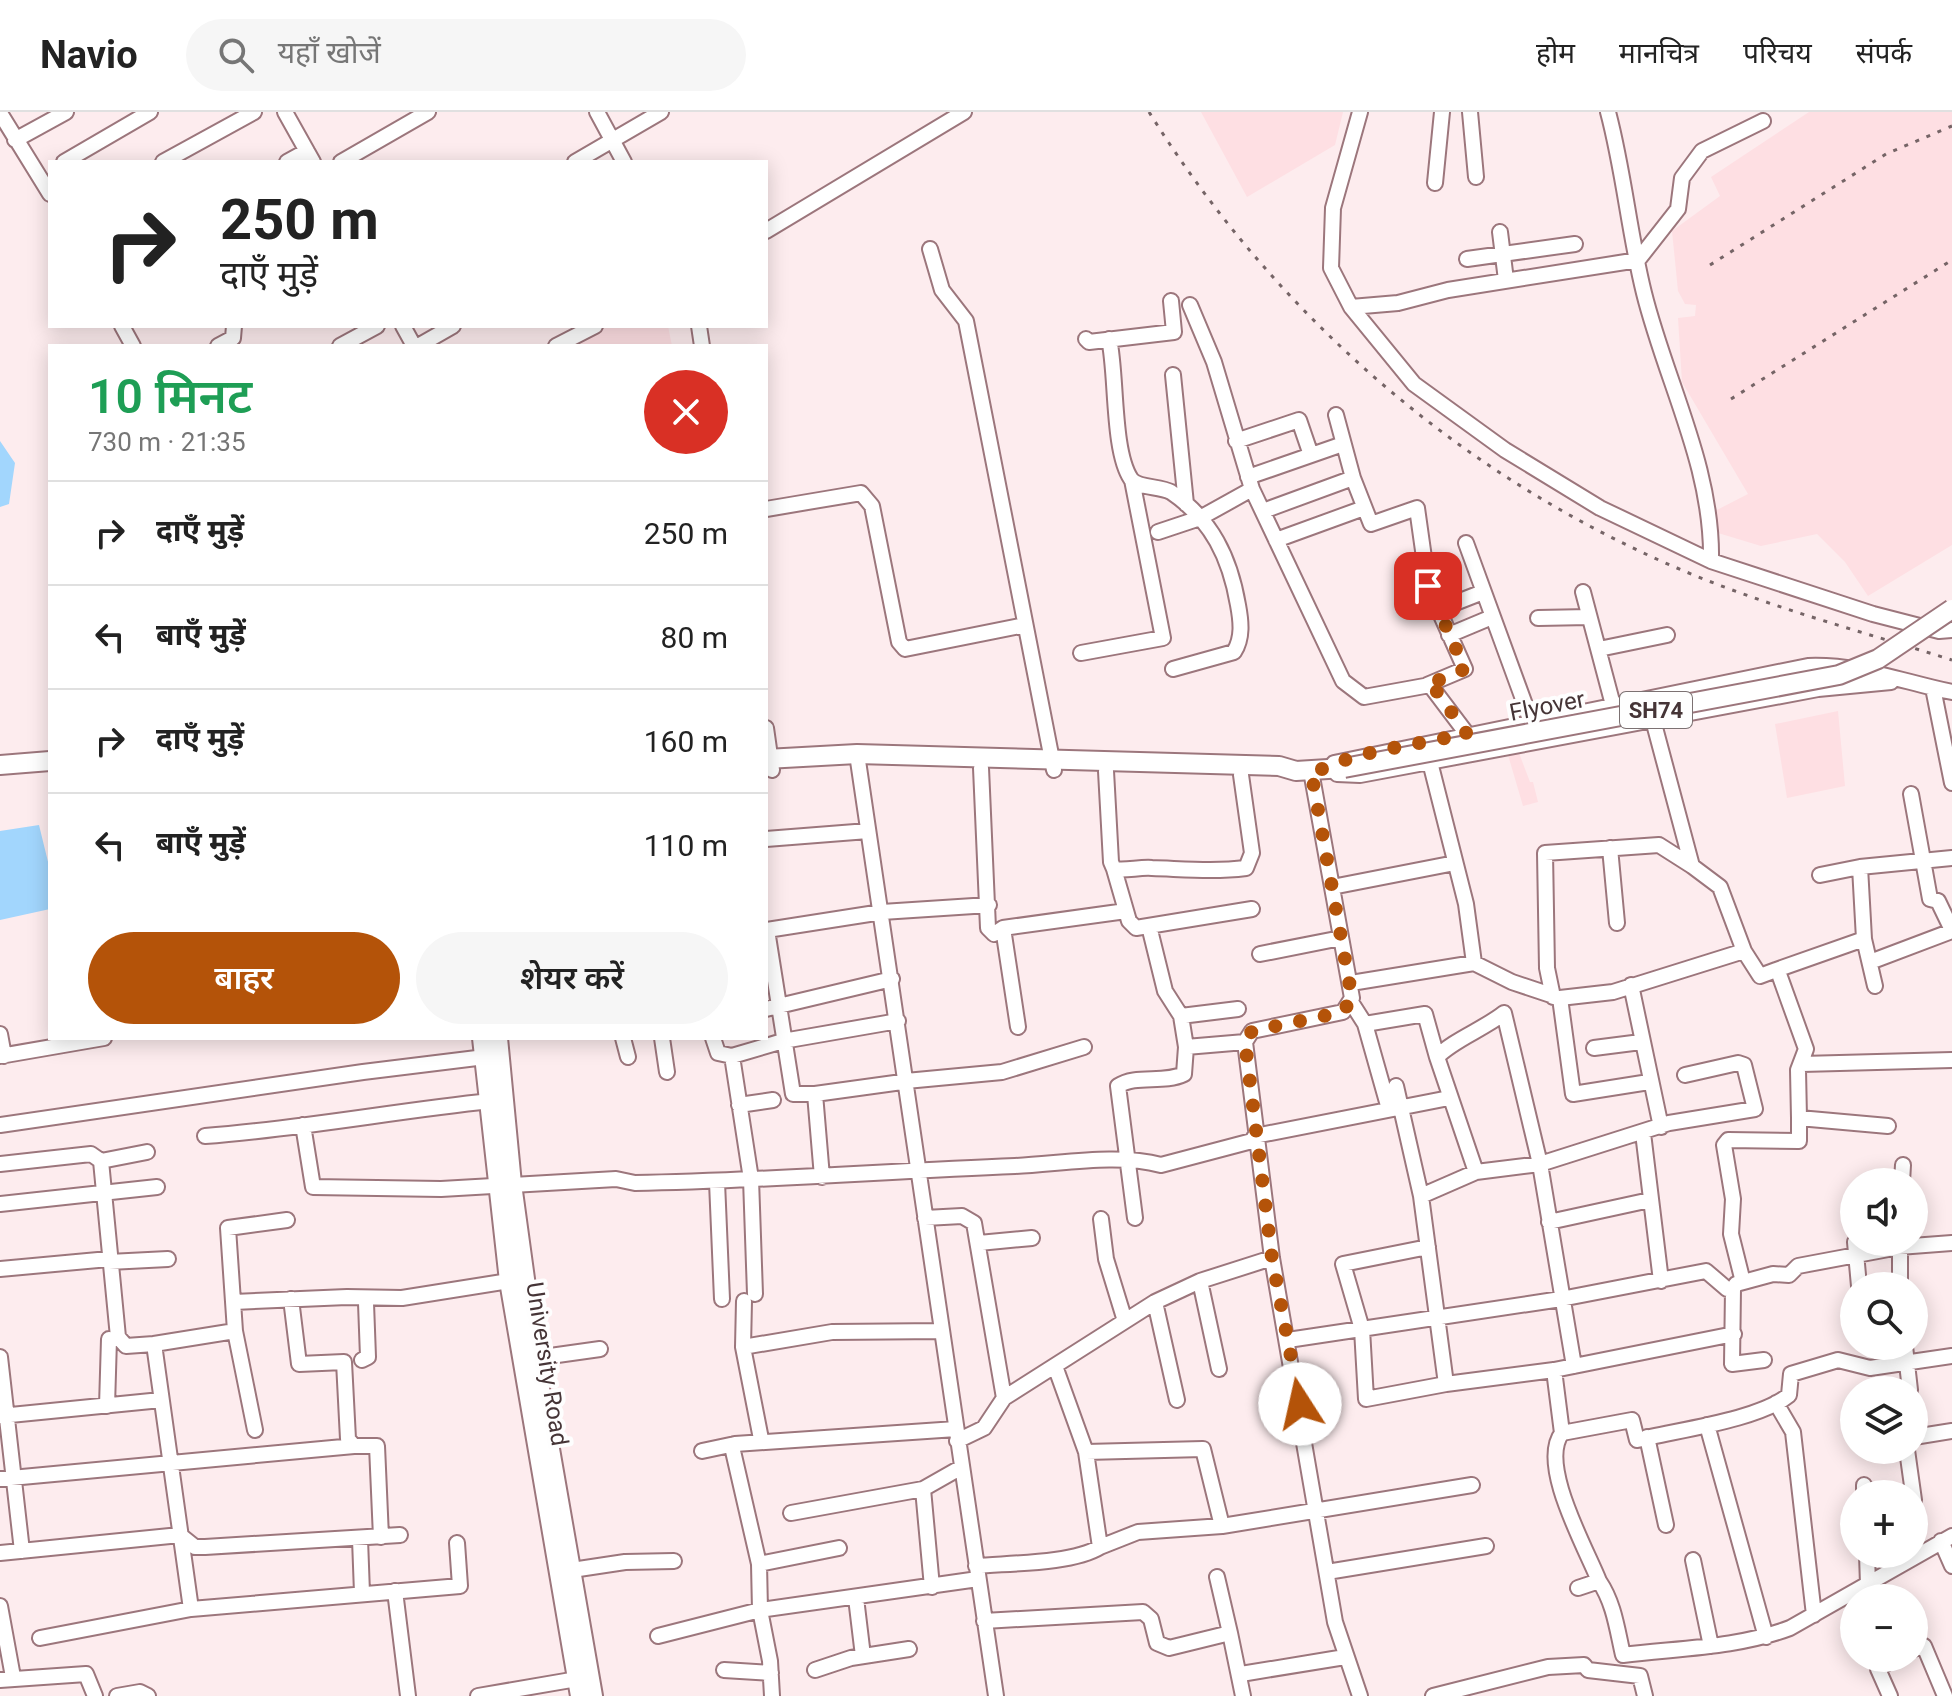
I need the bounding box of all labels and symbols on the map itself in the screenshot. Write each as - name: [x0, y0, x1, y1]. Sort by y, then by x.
- pin: [1394, 552, 1462, 620]
- street label: Flyover: [1507, 685, 1587, 727]
- road number: SH74: [1620, 692, 1692, 728]
- street label: University Road: [520, 1280, 574, 1448]
- position arrow: [1258, 1362, 1342, 1446]

